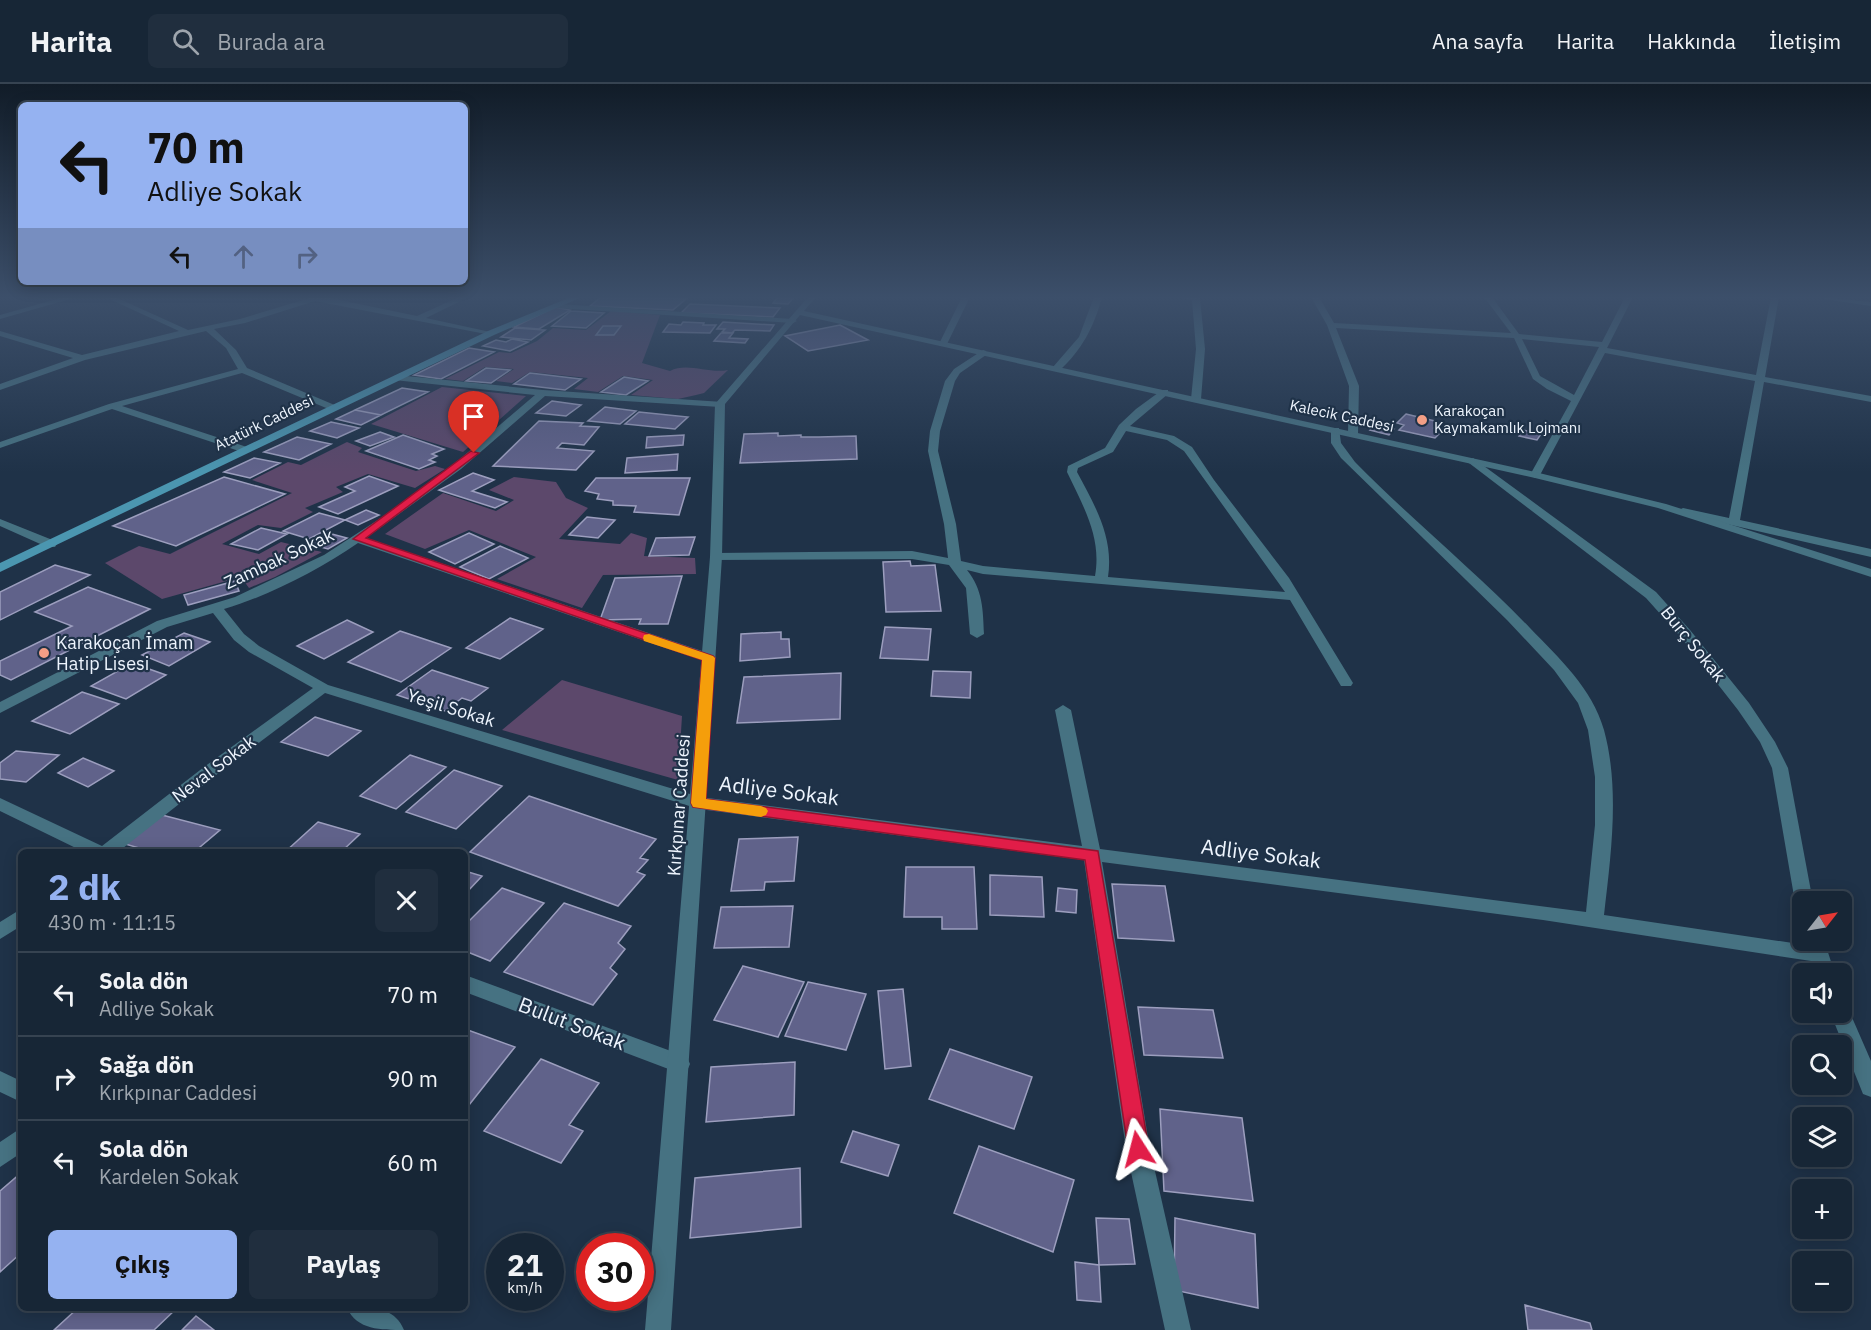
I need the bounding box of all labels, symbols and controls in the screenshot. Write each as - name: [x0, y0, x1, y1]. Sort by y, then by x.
- search box: [148, 14, 568, 68]
- text: Harita: [30, 23, 112, 60]
- icon: search: [169, 25, 202, 58]
- text: Burada ara: [217, 27, 325, 56]
- text: Ana sayfa: [1432, 27, 1524, 55]
- text: Harita: [1557, 27, 1614, 55]
- text: Hakkında: [1647, 27, 1736, 55]
- text: İletişim: [1769, 27, 1841, 55]
- text: 70 m: [147, 120, 245, 175]
- icon: left: [48, 126, 126, 204]
- text: Adliye Sokak: [147, 173, 302, 208]
- icon: left: [164, 240, 197, 273]
- icon: ahead: [227, 240, 260, 273]
- icon: right: [290, 240, 323, 273]
- street label: Atatürk Caddesi: [211, 390, 316, 455]
- pin: [448, 391, 499, 453]
- street label: Kalecik Caddesi: [1288, 395, 1396, 436]
- icon: arrive: [457, 400, 490, 433]
- place label: Karakoçan Kaymakamlık Lojmanı: [1434, 401, 1581, 437]
- marker: Karakoçan Kaymakamlık Lojmanı: [1415, 413, 1429, 427]
- street label: Zambak Sokak: [220, 523, 338, 594]
- street label: Burç Sokak: [1656, 601, 1731, 687]
- place label: Karakoçan İmam Hatip Lisesi: [56, 631, 194, 675]
- marker: Karakoçan İmam Hatip Lisesi: [37, 646, 51, 660]
- street label: Yeşil Sokak: [404, 683, 499, 732]
- street label: Neval Sokak: [167, 729, 261, 808]
- street label: Kırkpınar Caddesi: [662, 733, 695, 877]
- street label: Adliye Sokak: [718, 769, 841, 811]
- street label: Adliye Sokak: [1200, 832, 1323, 874]
- text: 2 dk: [48, 863, 121, 910]
- button: close: [375, 869, 438, 932]
- north arrow: [1792, 891, 1852, 951]
- map controls: [1792, 891, 1852, 1311]
- text: 430 m · 11:15: [48, 909, 176, 936]
- button: sound: [1792, 963, 1852, 1023]
- text: Sola dön: [99, 966, 188, 995]
- icon: left: [48, 978, 81, 1011]
- text: 70 m: [387, 980, 438, 1009]
- street label: Bulut Sokak: [515, 990, 630, 1056]
- text: Adliye Sokak: [99, 995, 214, 1022]
- button: search: [1792, 1035, 1852, 1095]
- text: Sağa dön: [99, 1050, 194, 1079]
- icon: right: [48, 1062, 81, 1095]
- text: 90 m: [387, 1064, 438, 1093]
- text: Kırkpınar Caddesi: [99, 1079, 257, 1106]
- button: layers: [1792, 1107, 1852, 1167]
- position arrow: [1106, 1117, 1170, 1181]
- text: Sola dön: [99, 1134, 188, 1163]
- icon: left: [48, 1146, 81, 1179]
- text: 60 m: [387, 1148, 438, 1177]
- text: Kardelen Sokak: [99, 1163, 239, 1190]
- button: +: [1792, 1179, 1852, 1239]
- button: Çıkış: [48, 1230, 237, 1299]
- button: Paylaş: [249, 1230, 438, 1299]
- speed limit sign: 30: [576, 1233, 654, 1311]
- text: 21: [507, 1245, 543, 1284]
- button: −: [1792, 1251, 1852, 1311]
- text: km/h: [507, 1278, 543, 1297]

